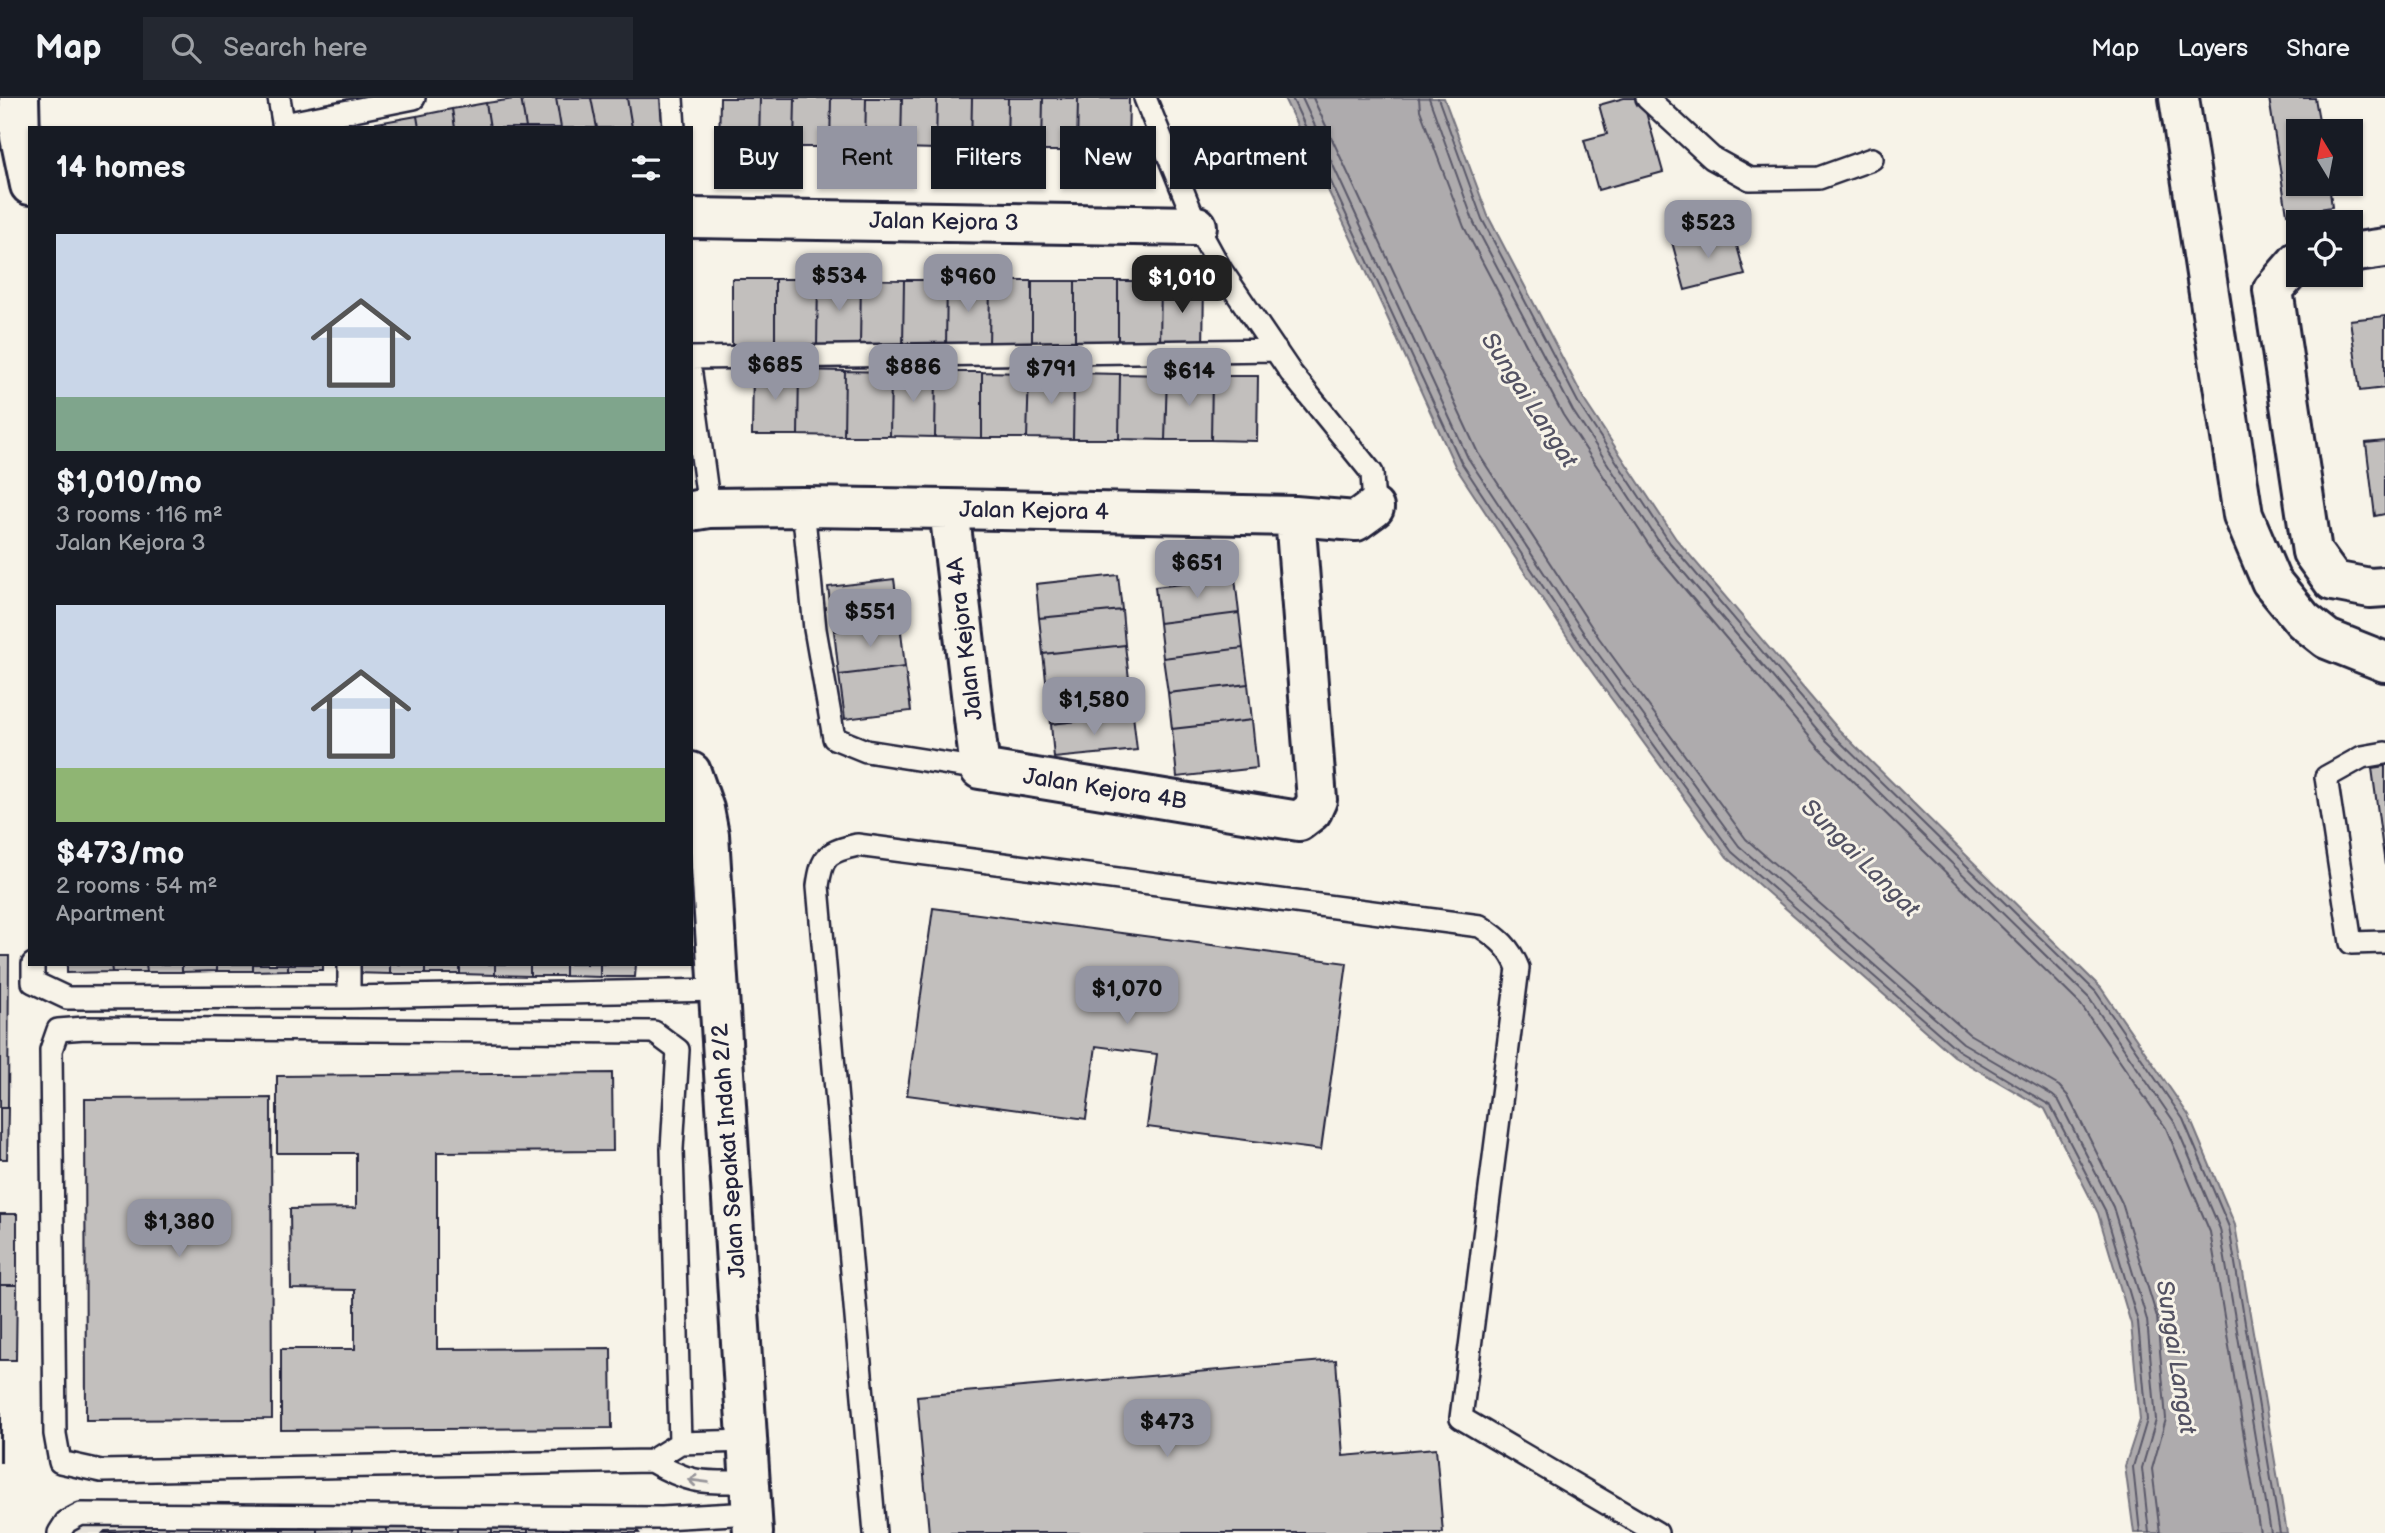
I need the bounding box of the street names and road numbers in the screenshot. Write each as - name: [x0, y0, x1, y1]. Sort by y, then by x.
- street label: Jalan Kejora 3: [869, 207, 1019, 237]
- street label: Jalan Kejora 4: [959, 496, 1109, 526]
- street label: Jalan Kejora 4A: [941, 555, 989, 722]
- street label: Jalan Kejora 4B: [1021, 762, 1189, 816]
- street label: Jalan Sepakat Indah 2/2: [706, 1022, 752, 1279]

